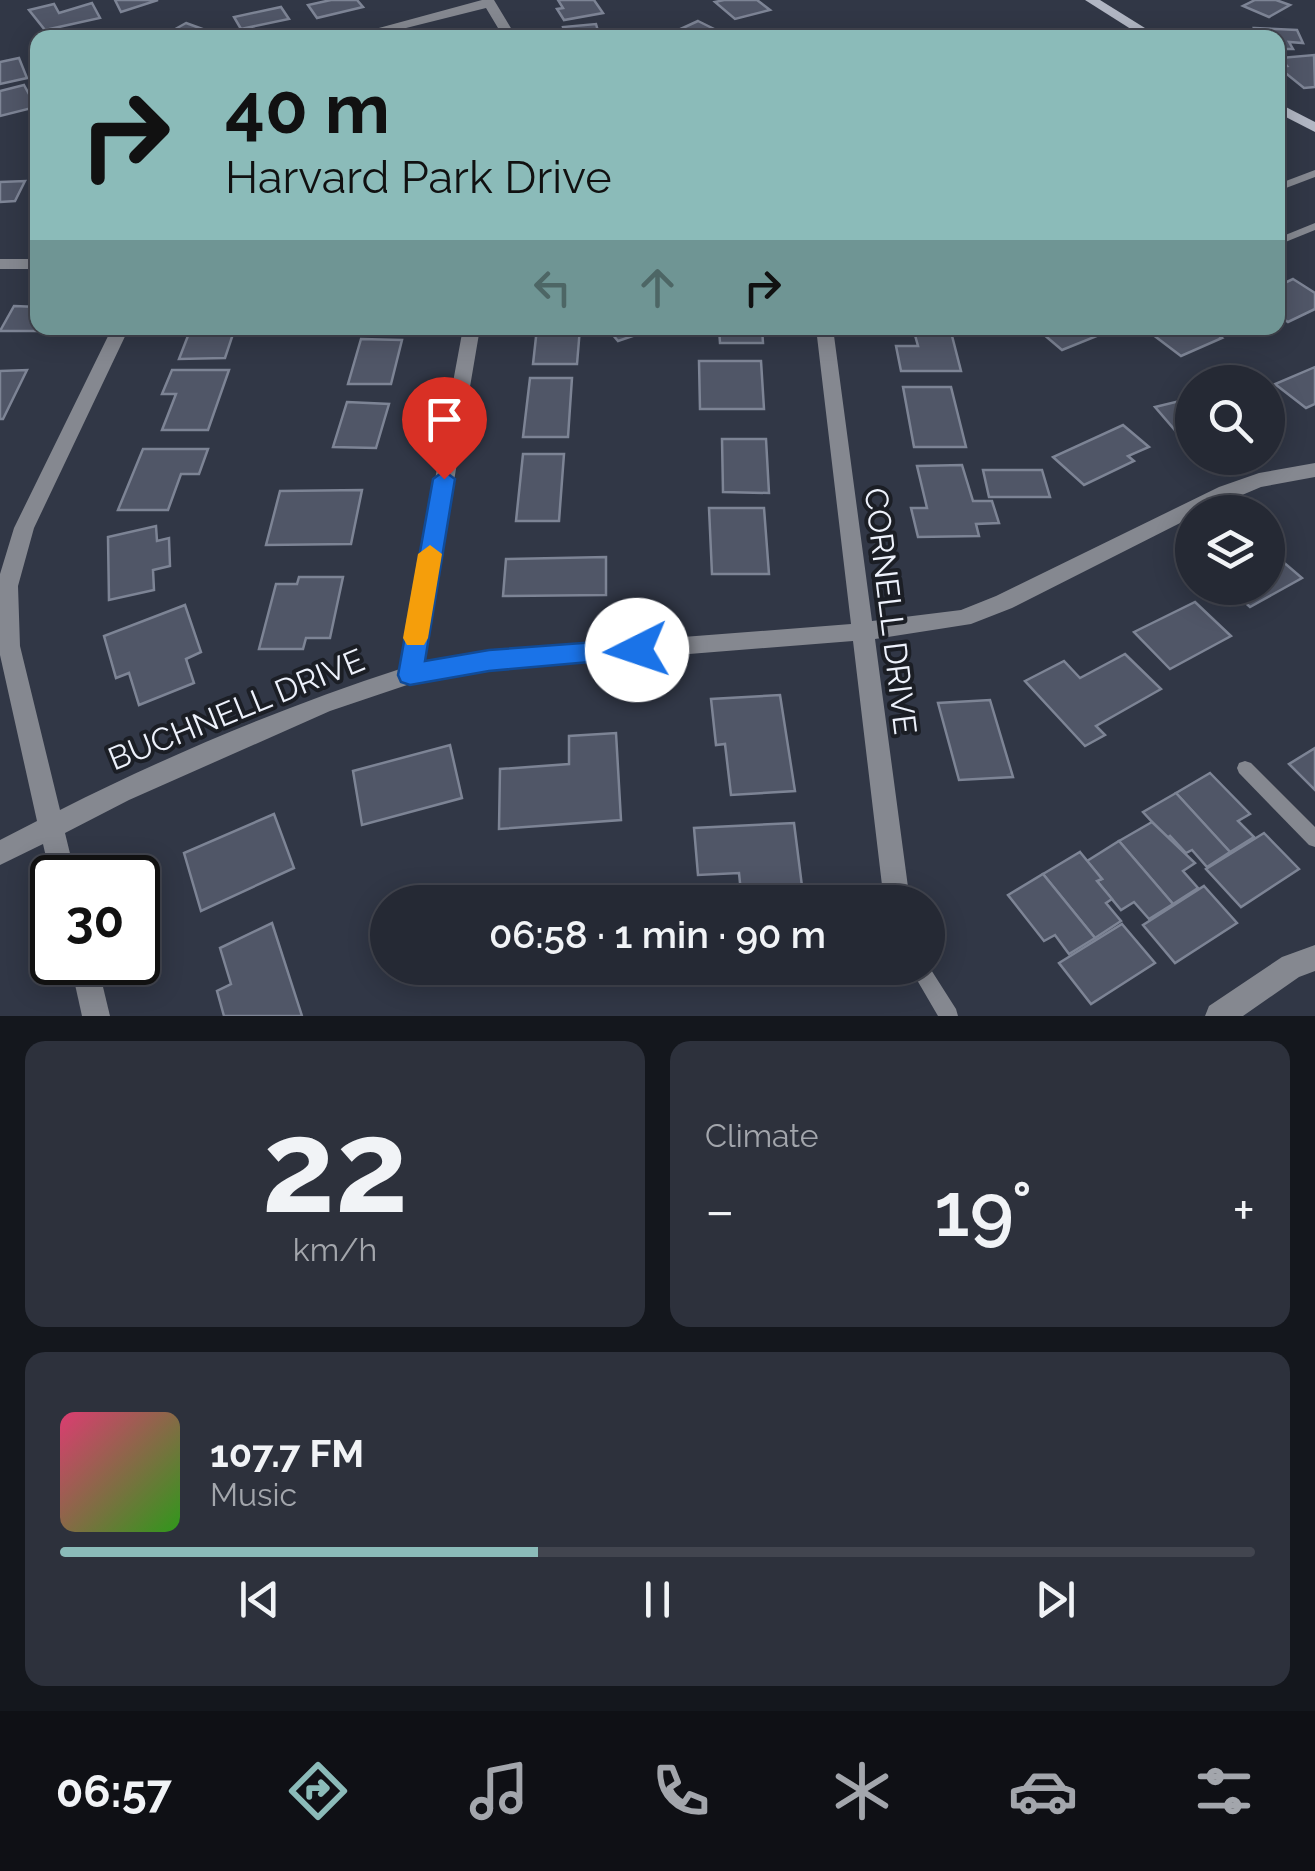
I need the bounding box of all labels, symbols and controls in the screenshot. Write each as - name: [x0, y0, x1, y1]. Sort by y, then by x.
- text: 40 m: [225, 67, 390, 149]
- icon: right: [60, 70, 190, 200]
- text: Harvard Park Drive: [225, 151, 612, 204]
- icon: left: [525, 260, 580, 315]
- icon: ahead: [630, 260, 685, 315]
- icon: right: [735, 260, 790, 315]
- map controls: [1175, 365, 1285, 605]
- button: search: [1175, 365, 1285, 475]
- pin: [402, 377, 487, 480]
- icon: arrive: [417, 392, 472, 447]
- street label: CORNELL DRIVE: [858, 486, 924, 736]
- button: layers: [1175, 495, 1285, 605]
- position arrow: [585, 598, 689, 702]
- street label: BUCHNELL DRIVE: [103, 641, 369, 777]
- speed limit sign: 30: [30, 855, 160, 985]
- text: 06:58 · 1 min · 90 m: [489, 912, 826, 957]
- text: 22: [262, 1090, 408, 1242]
- text: Climate: [705, 1117, 819, 1154]
- text: 19°: [934, 1165, 1032, 1254]
- text: −: [705, 1178, 735, 1243]
- text: +: [1232, 1178, 1255, 1243]
- text: km/h: [293, 1231, 377, 1268]
- text: 107.7 FM: [210, 1431, 364, 1476]
- text: Music: [210, 1476, 297, 1513]
- icon: previous: [232, 1572, 287, 1627]
- icon: pause: [630, 1572, 685, 1627]
- icon: next: [1028, 1572, 1083, 1627]
- icon: directions: [283, 1756, 353, 1826]
- icon: music: [464, 1756, 534, 1826]
- icon: phone: [646, 1756, 716, 1826]
- icon: climate: [827, 1756, 897, 1826]
- icon: car: [1008, 1756, 1078, 1826]
- icon: filters: [1189, 1756, 1259, 1826]
- text: 06:57: [56, 1765, 172, 1818]

